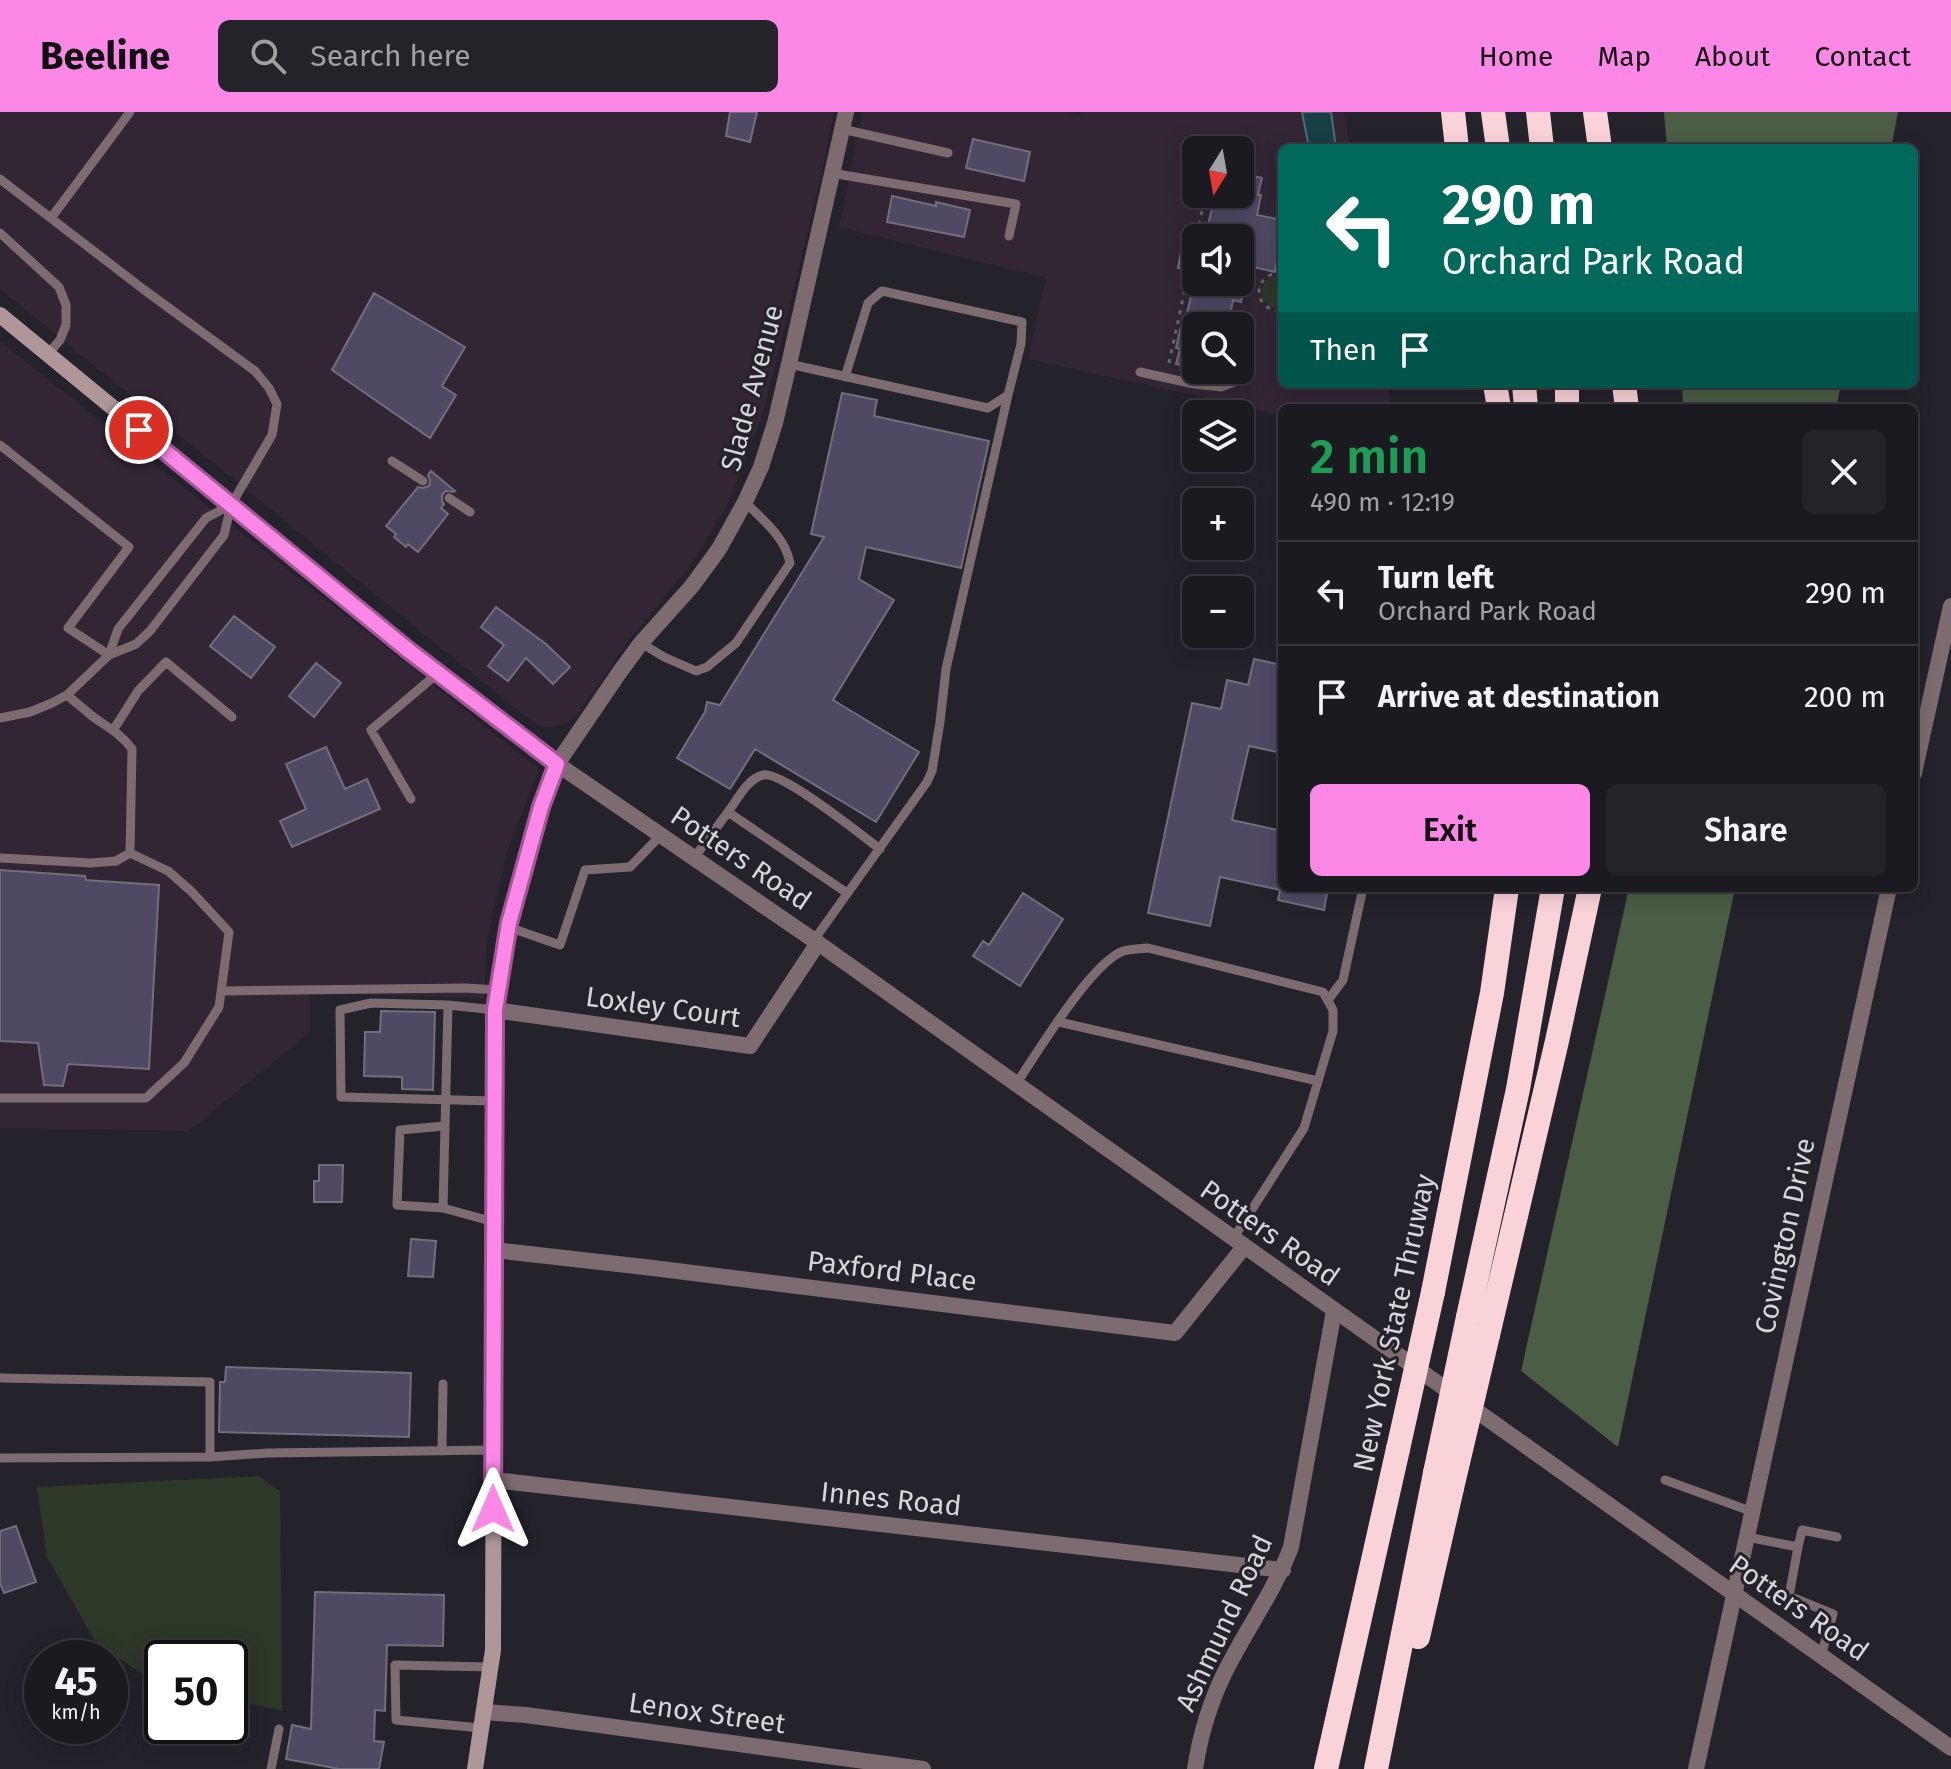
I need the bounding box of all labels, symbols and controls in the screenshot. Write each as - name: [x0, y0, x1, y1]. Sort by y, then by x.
- search box: [218, 20, 778, 92]
- text: Beeline: [40, 33, 170, 79]
- icon: search: [246, 34, 290, 78]
- text: Search here: [310, 38, 471, 74]
- text: Home: [1479, 40, 1553, 73]
- text: Map: [1597, 40, 1651, 73]
- text: About: [1695, 40, 1770, 73]
- text: Contact: [1814, 40, 1911, 73]
- north arrow: [1182, 136, 1254, 208]
- map controls: [1182, 136, 1254, 648]
- text: 290 m: [1442, 172, 1595, 239]
- icon: left: [1310, 176, 1414, 280]
- button: sound: [1182, 224, 1254, 296]
- text: Orchard Park Road: [1442, 240, 1745, 284]
- street label: Slade Avenue: [714, 301, 790, 475]
- button: search: [1182, 312, 1254, 384]
- icon: arrive: [1393, 328, 1437, 372]
- text: Then: [1310, 332, 1377, 368]
- pin: [105, 396, 173, 464]
- button: layers: [1182, 400, 1254, 472]
- icon: arrive: [117, 408, 161, 452]
- text: 2 min: [1310, 428, 1428, 486]
- button: close: [1802, 430, 1886, 514]
- text: 490 m · 12:19: [1310, 487, 1455, 518]
- button: +: [1182, 488, 1254, 560]
- text: Turn left: [1378, 560, 1494, 596]
- icon: left: [1310, 571, 1354, 615]
- text: 290 m: [1805, 575, 1886, 611]
- button: −: [1182, 576, 1254, 648]
- text: Orchard Park Road: [1378, 596, 1597, 627]
- icon: arrive: [1310, 675, 1354, 719]
- text: Arrive at destination: [1378, 679, 1660, 715]
- text: 200 m: [1804, 679, 1886, 715]
- button: Exit: [1310, 784, 1590, 876]
- button: Share: [1606, 784, 1886, 876]
- street label: Potters Road: [664, 799, 818, 917]
- street label: Loxley Court: [583, 980, 743, 1034]
- street label: Covington Drive: [1748, 1135, 1822, 1337]
- street label: New York State Thruway: [1346, 1171, 1442, 1475]
- street label: Potters Road: [1194, 1173, 1346, 1293]
- street label: Paxford Place: [805, 1244, 979, 1298]
- position arrow: [451, 1467, 535, 1551]
- street label: Innes Road: [819, 1475, 963, 1523]
- street label: Ashmund Road: [1169, 1529, 1279, 1717]
- street label: Potters Road: [1723, 1548, 1875, 1668]
- speed limit sign: 50: [144, 1640, 248, 1744]
- text: 45: [54, 1658, 98, 1706]
- street label: Lenox Street: [626, 1686, 788, 1740]
- text: km/h: [51, 1700, 101, 1724]

